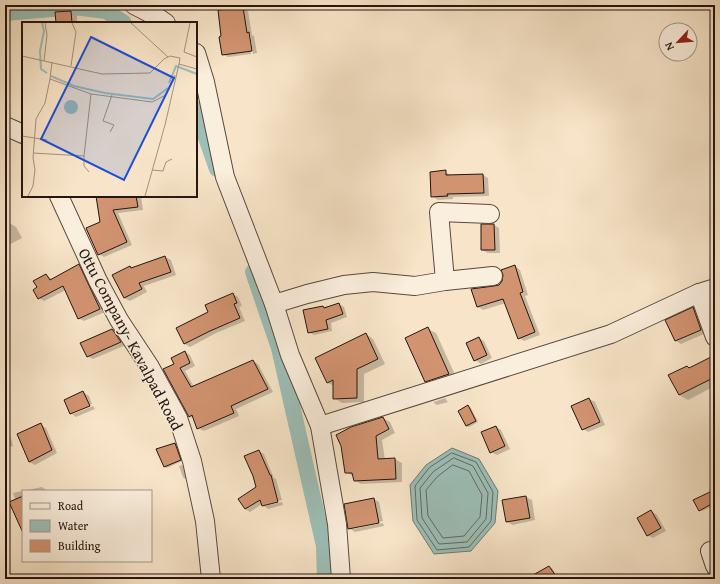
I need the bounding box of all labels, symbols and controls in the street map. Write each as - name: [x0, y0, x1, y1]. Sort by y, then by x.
- inset map: [22, 22, 197, 197]
- north arrow: [658, 22, 698, 62]
- text: N: [660, 39, 678, 53]
- street label: Ottu Company- Kavalpad Road: [73, 244, 190, 435]
- legend: [22, 490, 152, 562]
- text: Road: [58, 497, 84, 514]
- text: Water: [58, 517, 88, 534]
- text: Building: [58, 537, 101, 554]

